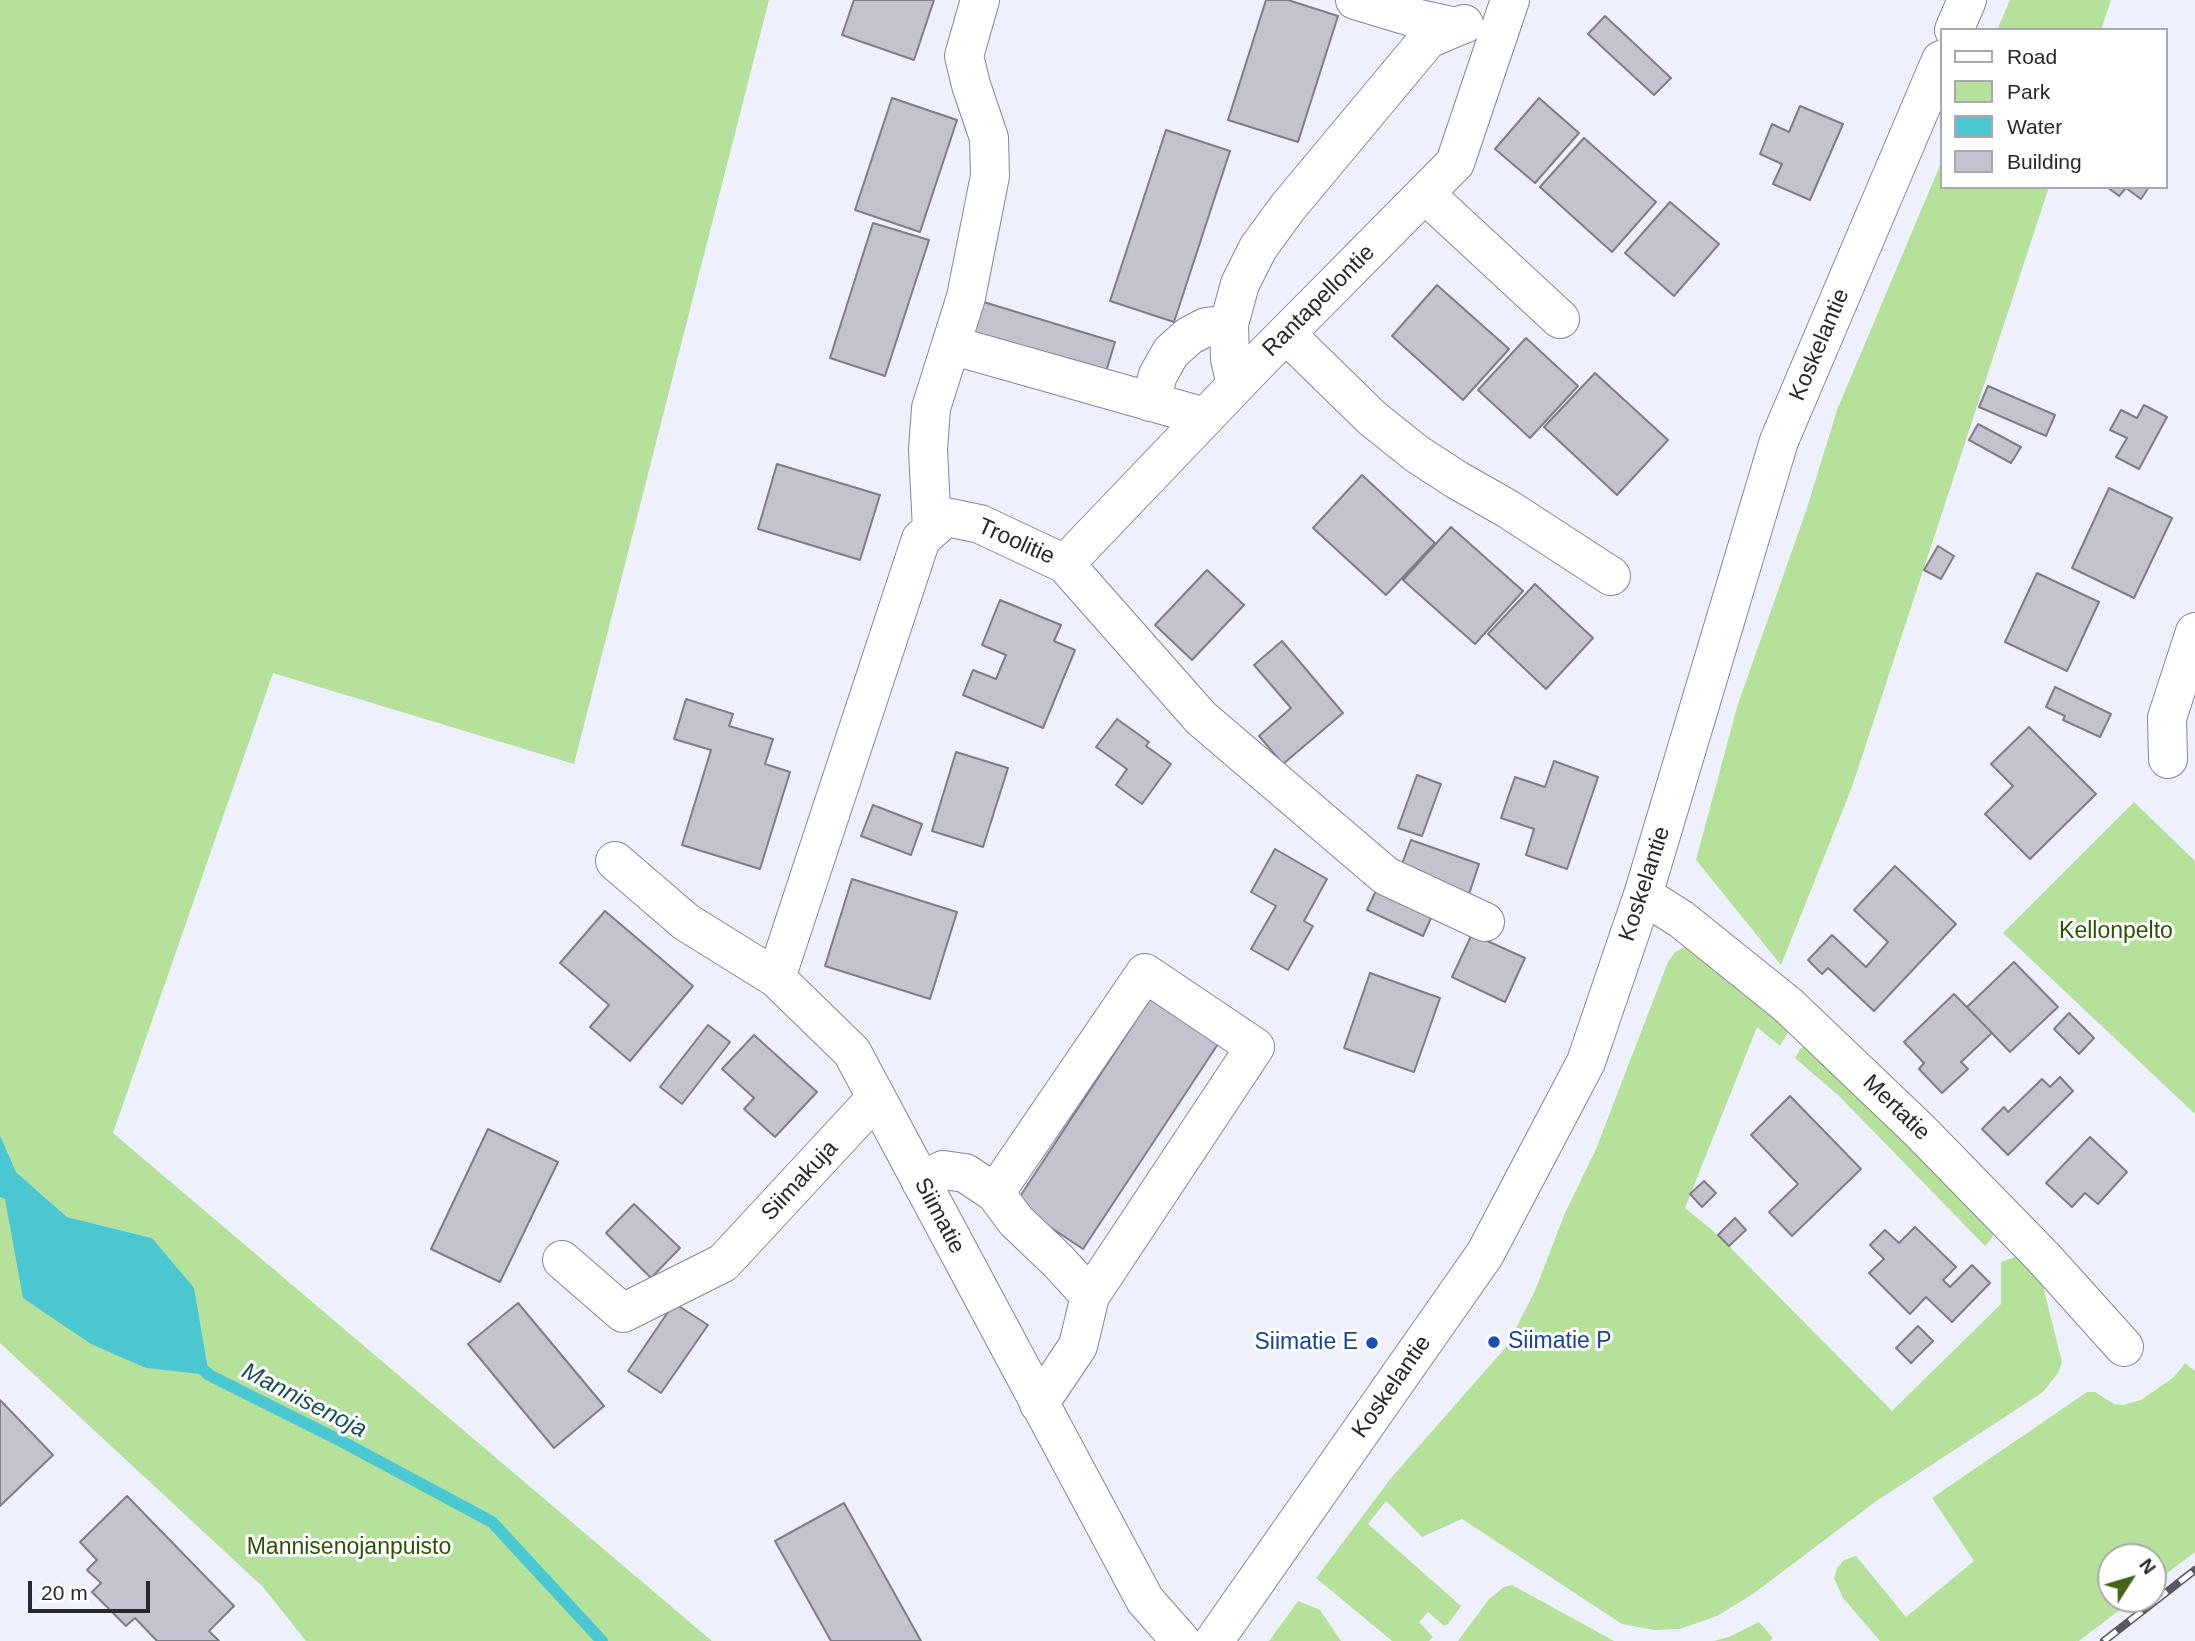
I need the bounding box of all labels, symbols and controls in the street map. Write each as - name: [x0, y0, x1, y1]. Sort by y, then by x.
- legend: [1940, 28, 2167, 189]
- text: Road: [2007, 45, 2057, 68]
- text: Park: [2007, 80, 2050, 103]
- text: Water: [2007, 115, 2062, 138]
- text: Building: [2007, 150, 2082, 173]
- street label: Rantapellontie: [1257, 239, 1381, 363]
- street label: Koskelantie: [1784, 285, 1856, 405]
- street label: Troolitie: [973, 513, 1059, 571]
- street label: Koskelantie: [1614, 823, 1676, 945]
- park label: Kellonpelto: [2059, 918, 2173, 946]
- street label: Mertatie: [1857, 1069, 1935, 1147]
- street label: Siimakuja: [756, 1135, 844, 1227]
- street label: Siimatie: [908, 1173, 970, 1259]
- place label: Siimatie P: [1508, 1328, 1612, 1356]
- place label: Siimatie E: [1254, 1329, 1358, 1357]
- street label: Koskelantie: [1347, 1330, 1437, 1444]
- marker: Siimatie P: [1486, 1334, 1502, 1350]
- marker: Siimatie E: [1364, 1335, 1380, 1351]
- water label: Mannisenoja: [237, 1357, 371, 1445]
- park label: Mannisenojanpuisto: [247, 1534, 451, 1562]
- north arrow: [2097, 1543, 2167, 1613]
- text: N: [2135, 1554, 2160, 1578]
- scale bar: [32, 1568, 154, 1612]
- text: 20 m: [41, 1581, 88, 1604]

